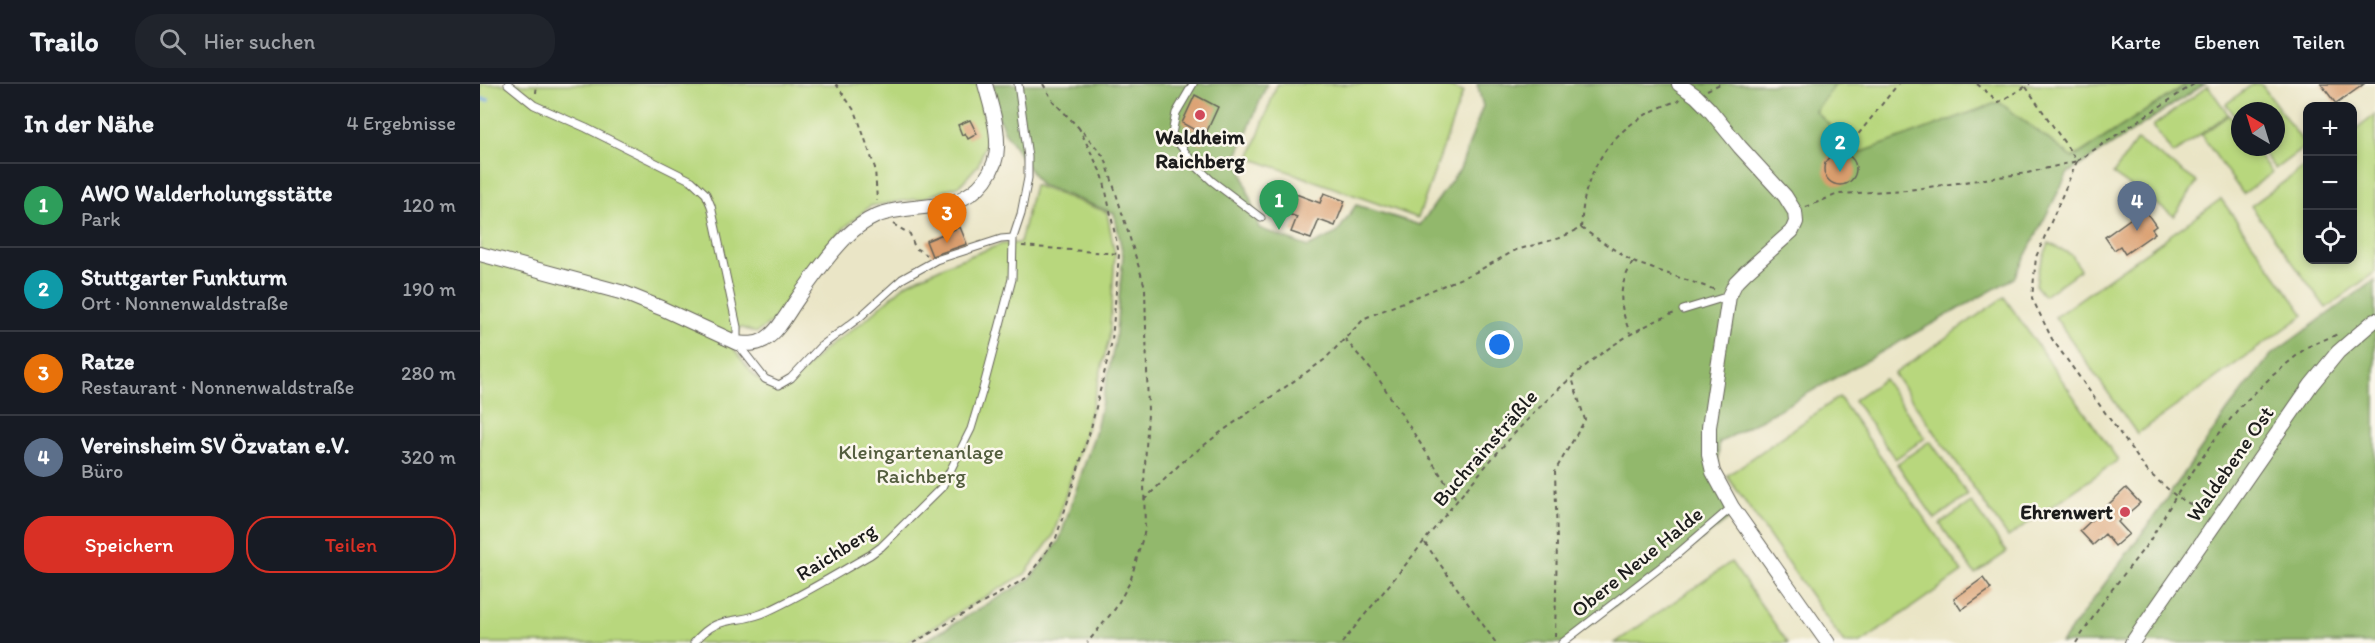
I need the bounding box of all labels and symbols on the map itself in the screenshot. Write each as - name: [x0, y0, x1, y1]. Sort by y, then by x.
- north arrow: [2231, 102, 2285, 156]
- marker: Waldheim Raichberg: [1193, 108, 1207, 122]
- pin: 2: [1820, 122, 1860, 172]
- place label: Waldheim Raichberg: [1155, 124, 1245, 174]
- pin: 1: [1260, 180, 1298, 230]
- pin: 4: [2118, 182, 2156, 231]
- pin: 3: [928, 194, 966, 243]
- your location: [1485, 330, 1514, 359]
- street label: Buchrainsträßle: [1427, 384, 1542, 511]
- street label: Waldebene Ost: [2180, 401, 2279, 526]
- park label: Kleingartenanlage Raichberg: [838, 439, 1004, 488]
- place label: Ehrenwert: [2020, 499, 2113, 524]
- street label: Obere Neue Halde: [1566, 501, 1708, 622]
- marker: Ehrenwert: [2118, 505, 2132, 519]
- street label: Raichberg: [791, 517, 881, 586]

